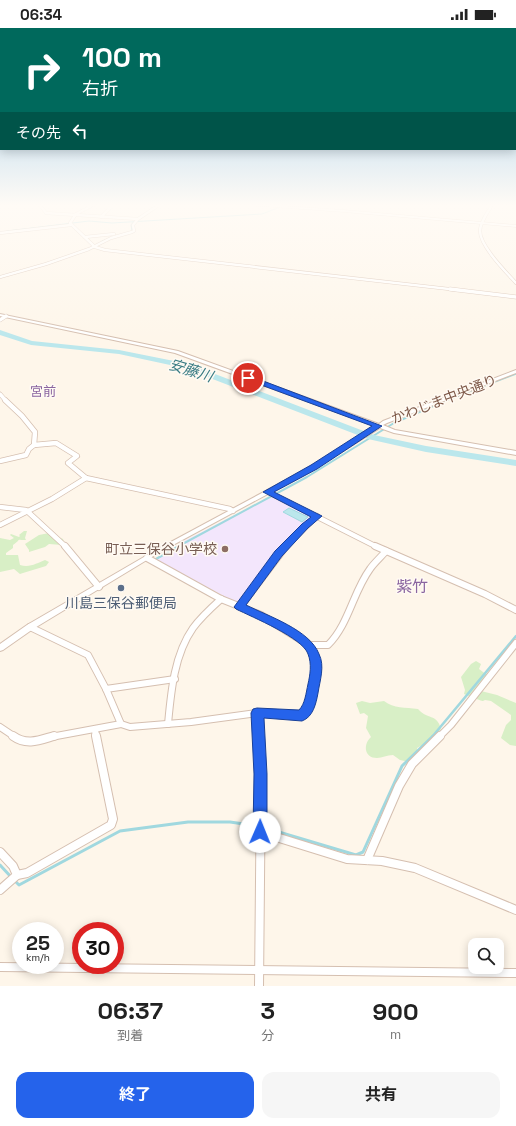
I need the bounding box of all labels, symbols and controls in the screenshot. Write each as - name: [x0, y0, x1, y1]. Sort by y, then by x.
- text: 06:34: [20, 5, 62, 24]
- text: 100 m: [82, 39, 162, 75]
- icon: right: [16, 44, 68, 96]
- text: 右折: [82, 77, 118, 100]
- icon: left: [69, 120, 91, 142]
- text: その先: [16, 123, 61, 142]
- water label: 安藤川: [167, 354, 217, 386]
- pin: [231, 361, 265, 395]
- icon: arrive: [237, 367, 259, 389]
- street label: かわじま中央通り: [388, 371, 500, 427]
- district label: 宮前: [30, 383, 56, 400]
- place label: 町立三保谷小学校: [105, 540, 217, 558]
- marker: 町立三保谷小学校: [220, 544, 230, 554]
- district label: 紫竹: [396, 576, 428, 597]
- marker: 川島三保谷郵便局: [116, 583, 126, 593]
- place label: 川島三保谷郵便局: [65, 594, 177, 612]
- position arrow: [239, 811, 281, 853]
- speed limit sign: 30: [72, 922, 124, 974]
- text: 25: [26, 930, 50, 956]
- map controls: [468, 938, 504, 974]
- button: search: [468, 938, 504, 974]
- text: km/h: [26, 951, 50, 964]
- text: 06:37: [98, 995, 163, 1026]
- text: 3: [260, 995, 275, 1026]
- text: 900: [373, 996, 418, 1027]
- text: m: [390, 1026, 401, 1043]
- text: 到着: [117, 1027, 143, 1044]
- text: 分: [261, 1027, 274, 1044]
- button: 終了: [16, 1072, 254, 1118]
- button: 共有: [262, 1072, 500, 1118]

